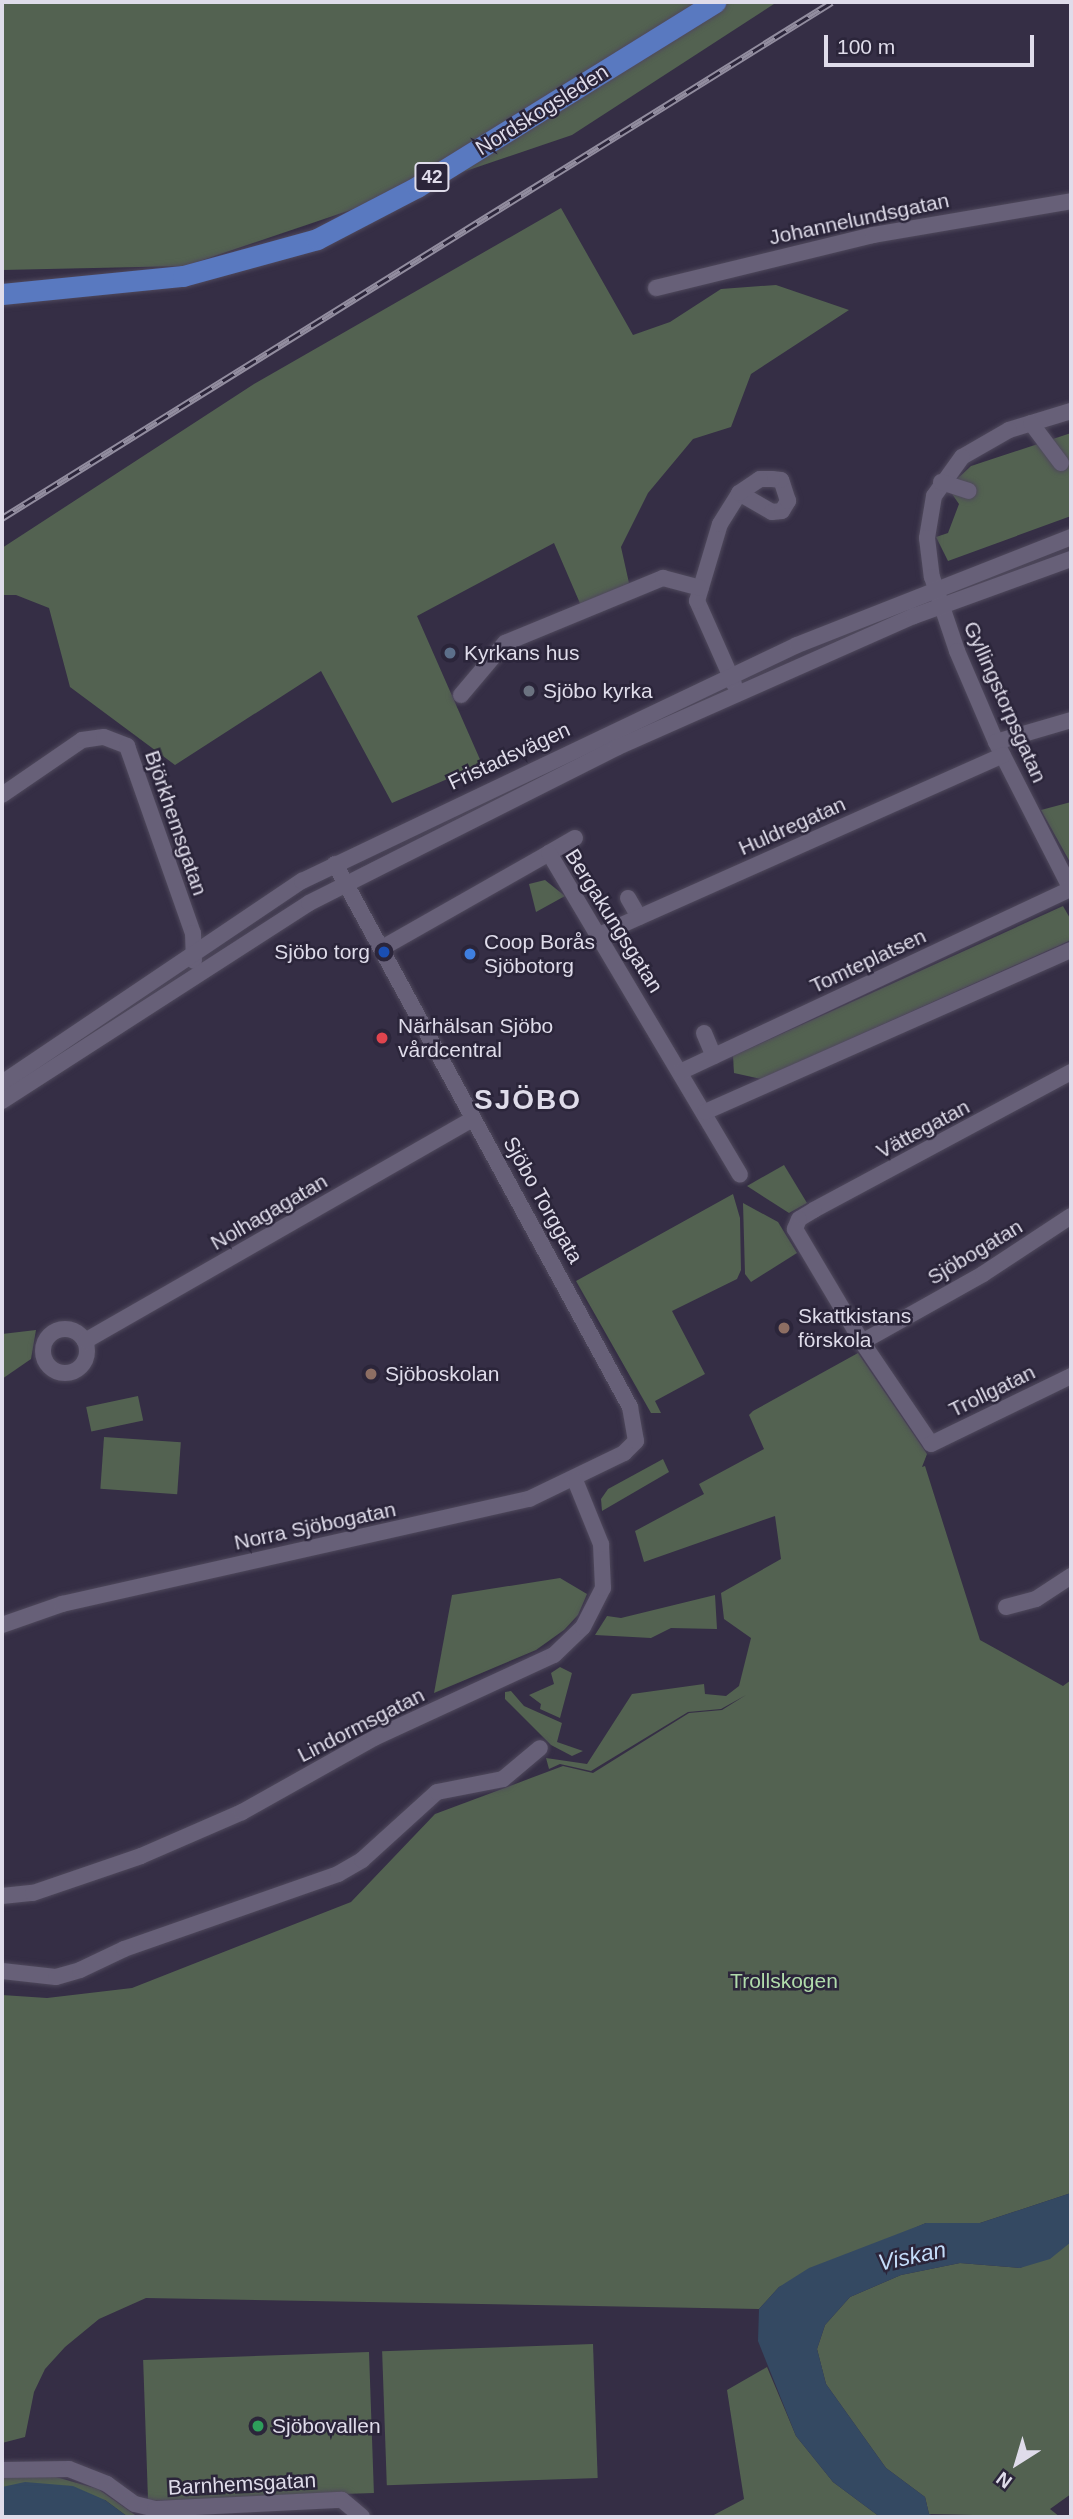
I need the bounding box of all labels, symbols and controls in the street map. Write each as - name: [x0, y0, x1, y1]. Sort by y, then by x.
- scale bar: [828, 21, 1038, 65]
- text: 100 m: [837, 35, 895, 58]
- street label: Nordskogsleden: [471, 59, 613, 161]
- road number: 42: [413, 162, 451, 192]
- street label: Johannelundsgatan: [767, 188, 951, 250]
- street label: Gyllingstorpsgatan: [958, 617, 1052, 787]
- place label: Kyrkans hus: [464, 640, 580, 666]
- marker: Kyrkans hus: [442, 645, 458, 661]
- place label: Sjöbo kyrka: [543, 678, 653, 704]
- marker: Sjöbo kyrka: [521, 683, 537, 699]
- street label: Fristadsvägen: [444, 717, 574, 795]
- street label: Björkhemsgatan: [139, 747, 213, 899]
- street label: Huldregatan: [735, 791, 849, 861]
- street label: Bergakungsgatan: [560, 845, 668, 997]
- street label: Tomteplatsen: [806, 923, 930, 999]
- place label: Coop Borås Sjöbotorg: [484, 929, 595, 979]
- place label: Sjöbo torg: [274, 939, 370, 965]
- marker: Sjöbo torg: [376, 944, 392, 960]
- marker: Coop Borås Sjöbotorg: [462, 946, 478, 962]
- place label: Närhälsan Sjöbo vårdcentral: [398, 1013, 553, 1063]
- marker: Närhälsan Sjöbo vårdcentral: [372, 1028, 392, 1048]
- district label: SJÖBO: [475, 1083, 581, 1117]
- street label: Vättegatan: [872, 1094, 974, 1164]
- street label: Sjöbo Torggata: [498, 1132, 588, 1268]
- street label: Nolhagagatan: [206, 1168, 332, 1256]
- street label: Sjöbogatan: [923, 1214, 1027, 1290]
- place label: Skattkistans förskola: [798, 1303, 911, 1353]
- marker: Skattkistans förskola: [776, 1320, 792, 1336]
- street label: Trollgatan: [945, 1359, 1039, 1423]
- place label: Sjöboskolan: [385, 1361, 499, 1387]
- marker: Sjöboskolan: [363, 1366, 379, 1382]
- street label: Norra Sjöbogatan: [232, 1497, 398, 1555]
- street label: Lindormsgatan: [293, 1682, 429, 1768]
- park label: Trollskogen: [730, 1968, 838, 1994]
- water label: Viskan: [876, 2235, 948, 2277]
- place label: Sjöbovallen: [272, 2413, 381, 2439]
- marker: Sjöbovallen: [250, 2418, 266, 2434]
- north arrow: [982, 2428, 1052, 2498]
- street label: Barnhemsgatan: [167, 2468, 317, 2500]
- text: N: [992, 2468, 1016, 2493]

